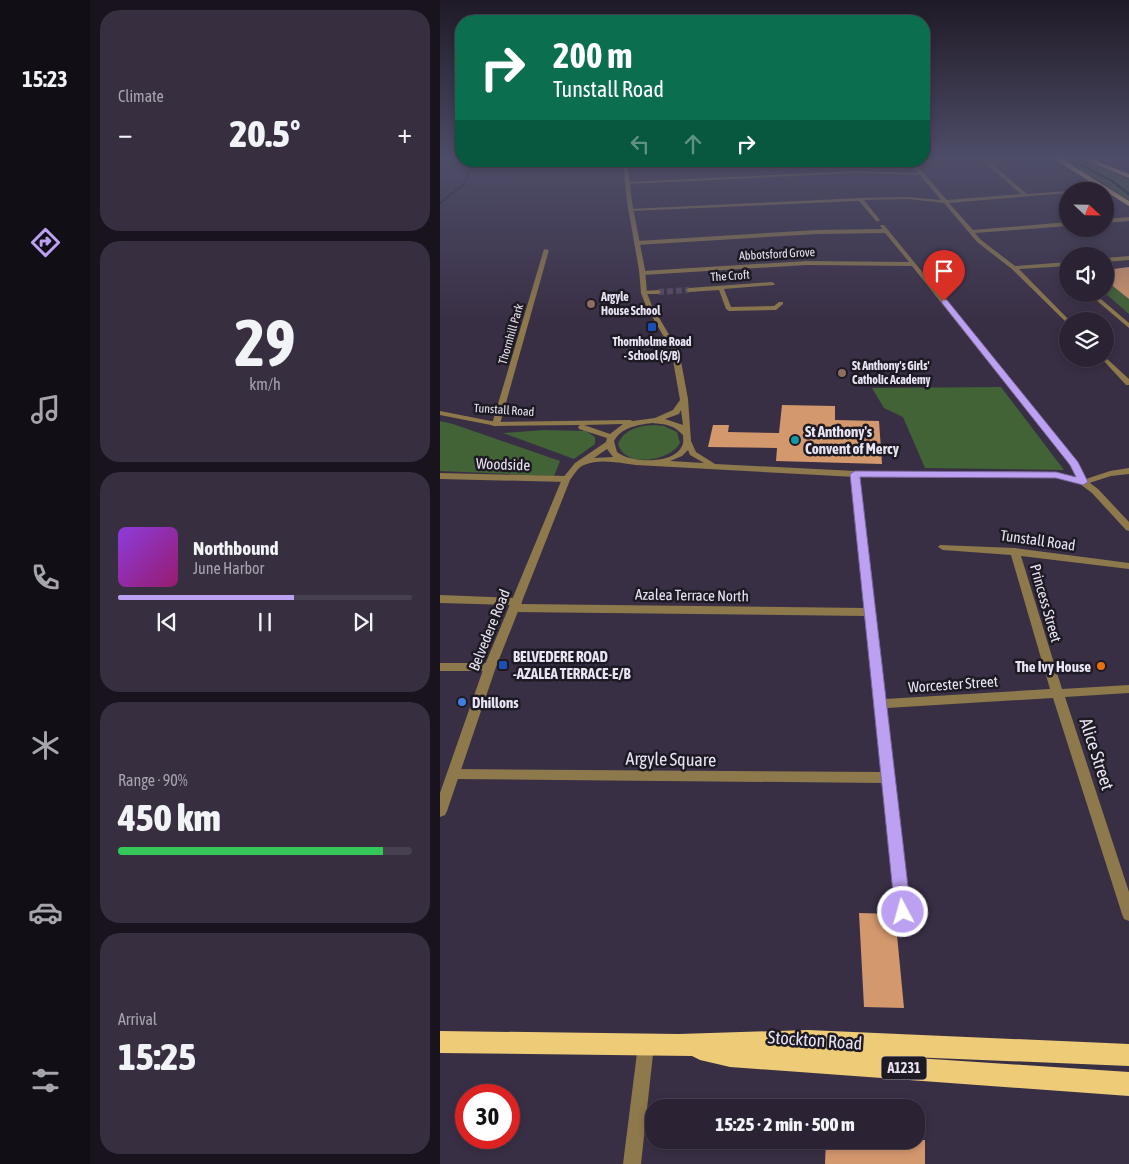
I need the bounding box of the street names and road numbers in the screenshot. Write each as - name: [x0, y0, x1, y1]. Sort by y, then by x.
- street label: Abbotsford Grove: [739, 245, 815, 263]
- street label: The Croft: [710, 268, 751, 284]
- street label: Thornhill Park: [496, 301, 527, 366]
- street label: Tunstall Road: [473, 401, 535, 419]
- street label: Woodside: [476, 455, 531, 473]
- street label: Tunstall Road: [999, 526, 1077, 554]
- street label: Princess Street: [1027, 562, 1065, 644]
- street label: Azalea Terrace North: [635, 586, 749, 604]
- street label: Belvedere Road: [465, 587, 513, 673]
- street label: Worcester Street: [908, 672, 998, 696]
- street label: Alice Street: [1075, 715, 1119, 793]
- street label: Argyle Square: [626, 748, 716, 770]
- street label: Stockton Road: [767, 1026, 863, 1054]
- road number: A1231: [882, 1056, 926, 1080]

